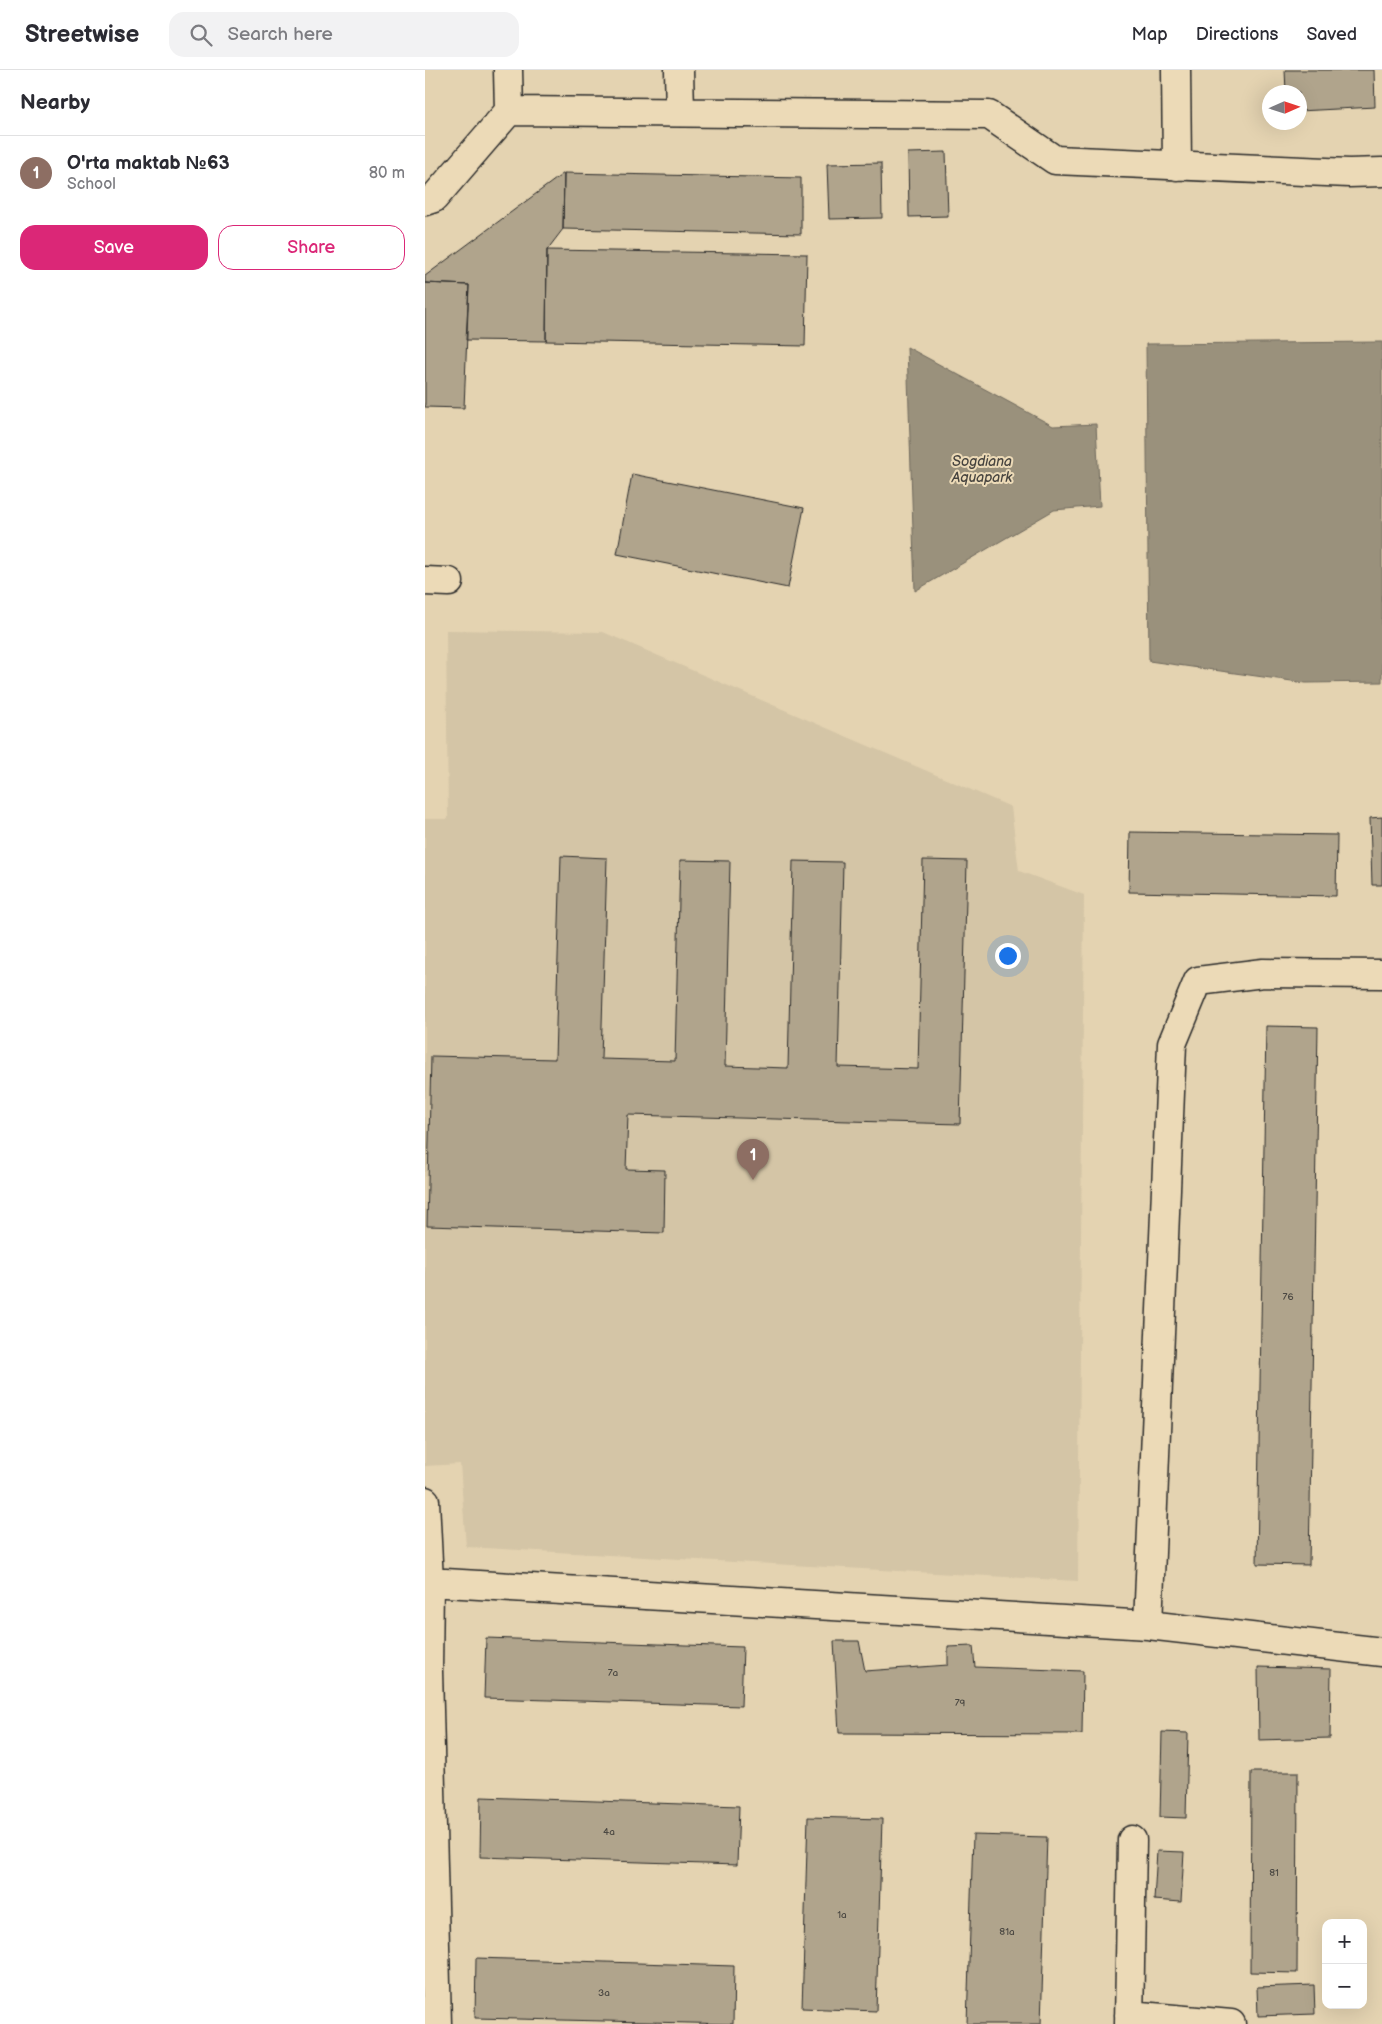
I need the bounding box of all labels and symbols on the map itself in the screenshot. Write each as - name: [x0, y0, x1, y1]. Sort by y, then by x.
- north arrow: [1262, 85, 1307, 130]
- water label: Sogdiana Aquapark: [951, 453, 1013, 486]
- your location: [995, 943, 1021, 969]
- pin: 1: [737, 1139, 769, 1180]
- house number: 76: [1282, 1291, 1294, 1303]
- house number: 7a: [608, 1667, 619, 1679]
- house number: 79: [955, 1697, 966, 1709]
- house number: 4a: [603, 1826, 615, 1838]
- house number: 81: [1269, 1867, 1279, 1879]
- house number: 1a: [837, 1909, 847, 1921]
- house number: 81a: [999, 1926, 1015, 1938]
- house number: 3a: [598, 1987, 610, 1999]

